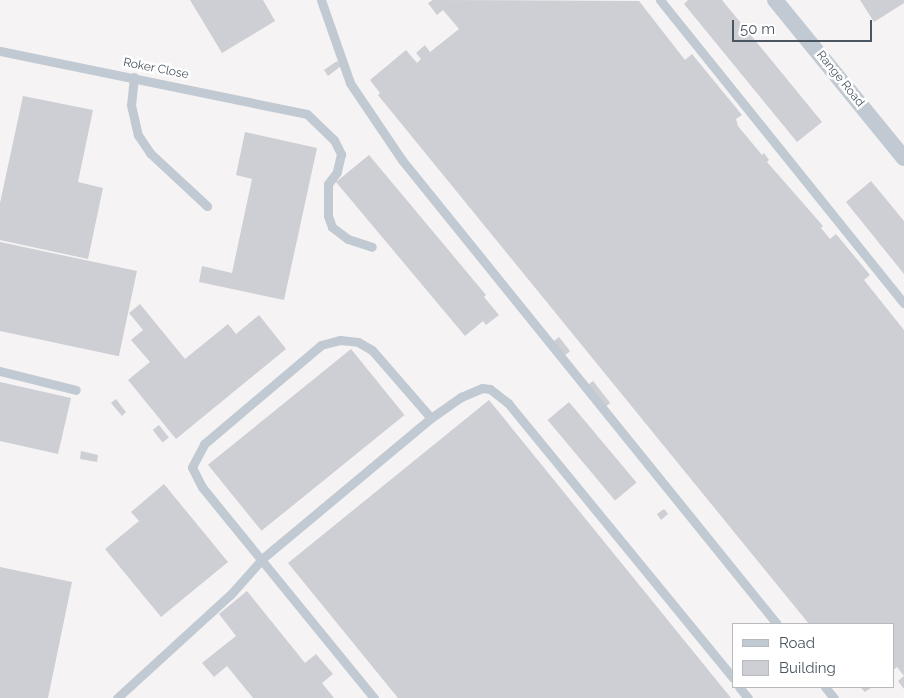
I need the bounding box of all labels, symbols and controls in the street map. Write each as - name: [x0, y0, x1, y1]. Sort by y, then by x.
- scale bar: [734, 10, 874, 42]
- text: 50 m: [740, 20, 775, 38]
- street label: Range Road: [813, 48, 867, 110]
- street label: Roker Close: [122, 56, 190, 82]
- legend: [732, 623, 894, 688]
- text: Road: [779, 634, 815, 652]
- text: Building: [779, 659, 836, 677]

